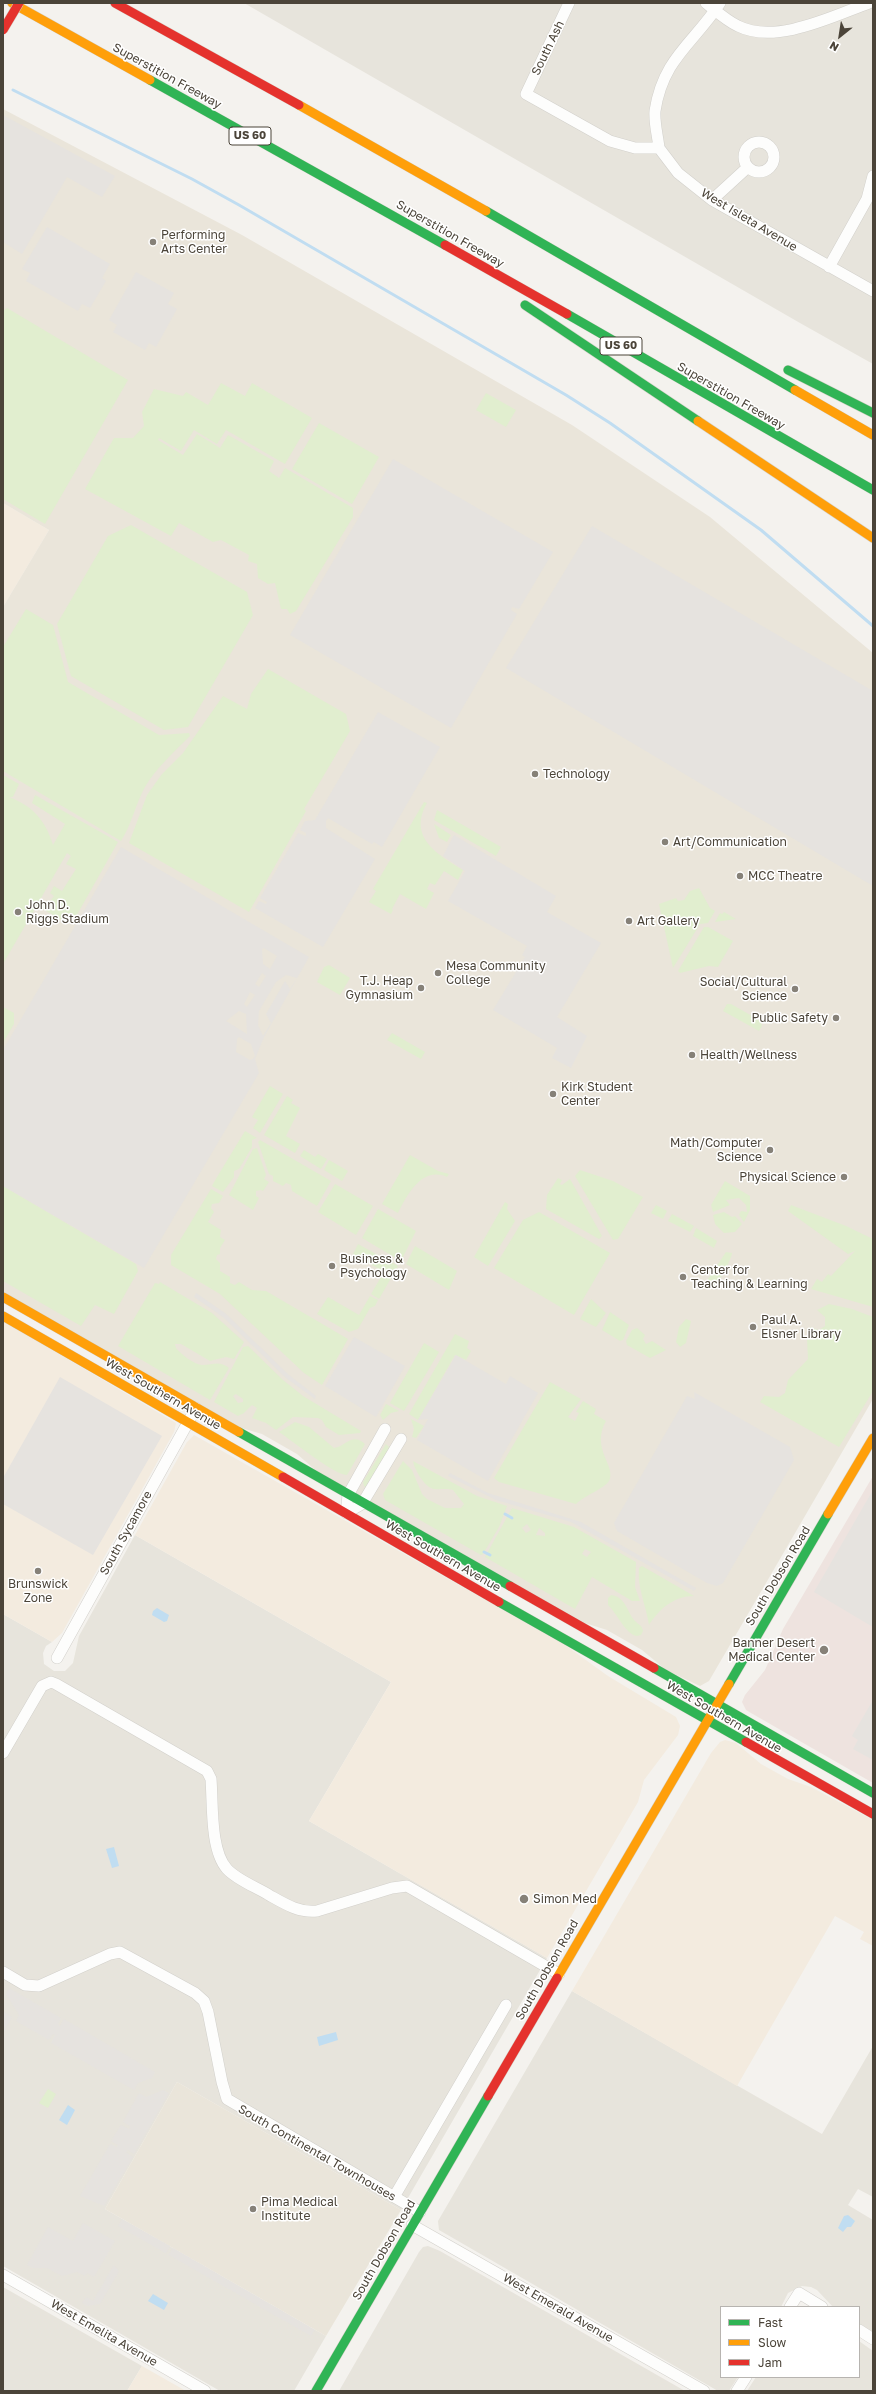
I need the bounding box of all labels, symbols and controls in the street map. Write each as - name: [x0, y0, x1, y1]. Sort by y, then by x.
- north arrow: [820, 16, 860, 56]
- street label: South Ash: [529, 18, 567, 78]
- text: N: [827, 39, 841, 55]
- street label: Superstition Freeway: [110, 40, 224, 112]
- road number: US 60: [229, 127, 271, 145]
- street label: West Isleta Avenue: [698, 186, 800, 254]
- street label: Superstition Freeway: [393, 197, 507, 271]
- place label: Performing Arts Center: [161, 228, 227, 256]
- marker: Performing Arts Center: [148, 237, 158, 247]
- road number: US 60: [600, 337, 642, 355]
- street label: Superstition Freeway: [674, 359, 788, 433]
- place label: Technology: [543, 767, 610, 781]
- marker: Technology: [530, 769, 540, 779]
- place label: Art/Communication: [673, 835, 787, 849]
- marker: Art/Communication: [660, 837, 670, 847]
- place label: MCC Theatre: [748, 869, 822, 883]
- marker: MCC Theatre: [735, 871, 745, 881]
- place label: John D. Riggs Stadium: [26, 898, 109, 926]
- marker: John D. Riggs Stadium: [13, 907, 23, 917]
- place label: Art Gallery: [637, 914, 699, 928]
- marker: Art Gallery: [624, 916, 634, 926]
- place label: Mesa Community College: [446, 959, 546, 987]
- marker: Mesa Community College: [433, 968, 443, 978]
- place label: T.J. Heap Gymnasium: [346, 974, 413, 1002]
- place label: Social/Cultural Science: [700, 975, 787, 1003]
- marker: T.J. Heap Gymnasium: [416, 983, 426, 993]
- marker: Social/Cultural Science: [790, 984, 800, 994]
- place label: Public Safety: [751, 1011, 828, 1025]
- marker: Public Safety: [831, 1013, 841, 1023]
- place label: Health/Wellness: [700, 1048, 797, 1062]
- marker: Health/Wellness: [687, 1050, 697, 1060]
- place label: Kirk Student Center: [561, 1080, 633, 1108]
- marker: Kirk Student Center: [548, 1089, 558, 1099]
- place label: Math/Computer Science: [670, 1136, 762, 1164]
- marker: Math/Computer Science: [765, 1145, 775, 1155]
- place label: Physical Science: [739, 1170, 836, 1184]
- marker: Physical Science: [839, 1172, 849, 1182]
- place label: Business & Psychology: [340, 1252, 407, 1280]
- marker: Business & Psychology: [327, 1261, 337, 1271]
- place label: Center for Teaching & Learning: [691, 1263, 808, 1291]
- marker: Center for Teaching & Learning: [678, 1272, 688, 1282]
- place label: Paul A. Elsner Library: [761, 1313, 841, 1341]
- marker: Paul A. Elsner Library: [748, 1322, 758, 1332]
- street label: West Southern Avenue: [103, 1355, 223, 1433]
- street label: South Sycamore: [97, 1488, 155, 1578]
- street label: West Southern Avenue: [383, 1517, 503, 1595]
- street label: South Dobson Road: [743, 1524, 813, 1628]
- marker: Brunswick Zone: [33, 1566, 43, 1576]
- place label: Brunswick Zone: [8, 1577, 68, 1605]
- place label: Banner Desert Medical Center: [728, 1636, 815, 1664]
- marker: Banner Desert Medical Center: [818, 1644, 830, 1656]
- street label: West Southern Avenue: [664, 1678, 784, 1756]
- place label: Simon Med: [533, 1892, 597, 1906]
- marker: Simon Med: [518, 1893, 530, 1905]
- street label: South Dobson Road: [512, 1917, 582, 2023]
- street label: South Continental Townhouses: [235, 2102, 399, 2204]
- place label: Pima Medical Institute: [261, 2195, 338, 2223]
- street label: South Dobson Road: [349, 2197, 419, 2303]
- marker: Pima Medical Institute: [248, 2204, 258, 2214]
- street label: West Emerald Avenue: [500, 2271, 616, 2345]
- street label: West Emelita Avenue: [48, 2297, 160, 2369]
- legend: [720, 2306, 860, 2378]
- text: Fast: [758, 2315, 783, 2330]
- text: Slow: [758, 2335, 786, 2350]
- text: Jam: [758, 2355, 782, 2370]

